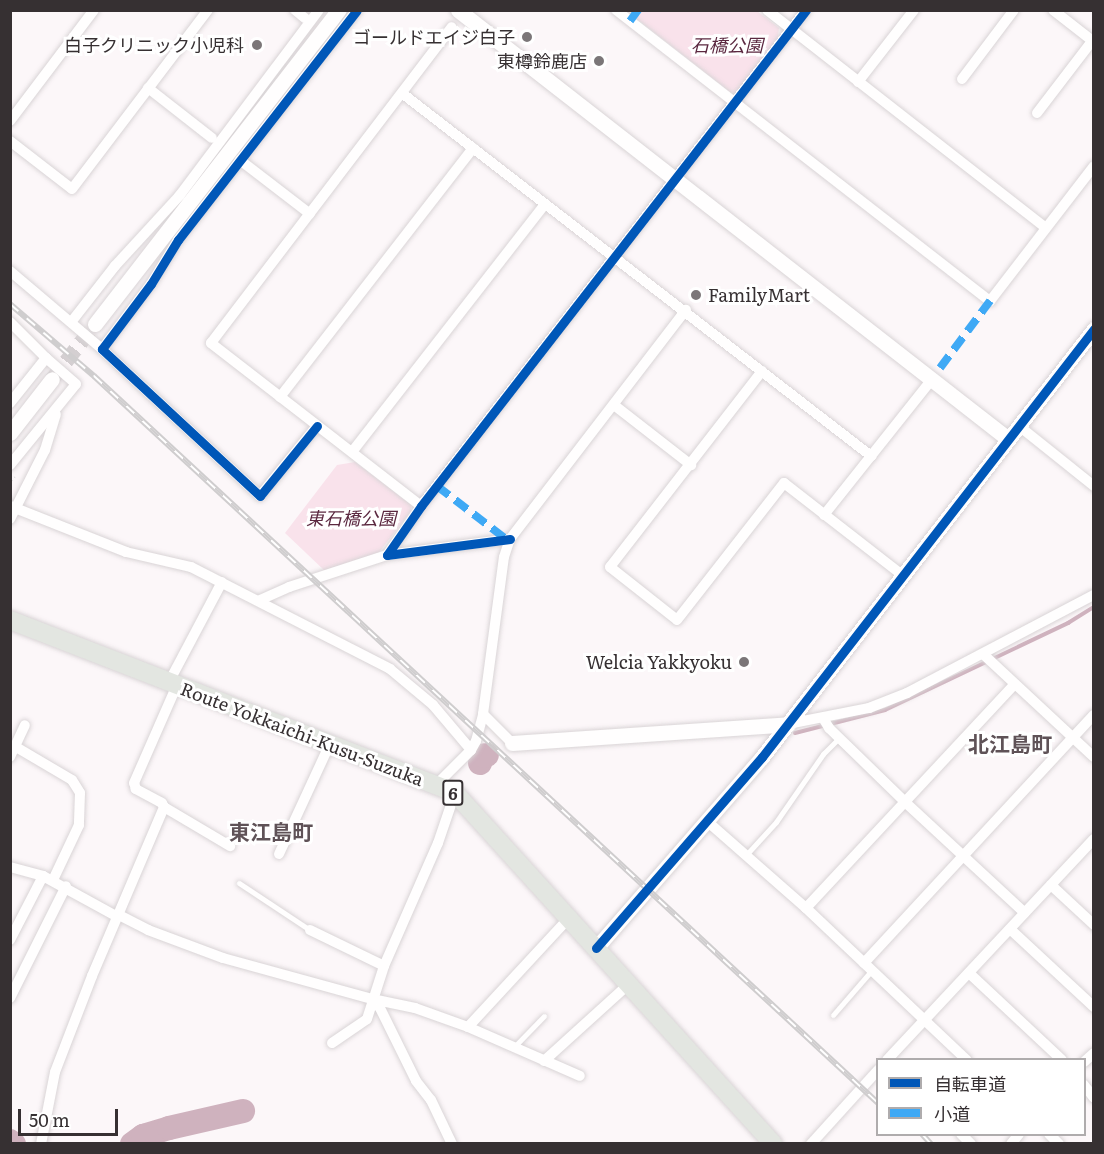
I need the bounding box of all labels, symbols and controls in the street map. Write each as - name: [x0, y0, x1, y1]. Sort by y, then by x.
- place label: ゴールドエイジ白子: [353, 26, 515, 48]
- marker: ゴールドエイジ白子: [520, 30, 534, 44]
- place label: 白子クリニック小児科: [64, 34, 244, 56]
- park label: 石橋公園: [691, 34, 763, 56]
- marker: 白子クリニック小児科: [248, 36, 266, 54]
- place label: 東樽鈴鹿店: [497, 50, 587, 72]
- marker: 東樽鈴鹿店: [592, 54, 606, 68]
- place label: FamilyMart: [708, 284, 810, 306]
- marker: FamilyMart: [689, 288, 703, 302]
- park label: 東石橋公園: [306, 507, 396, 529]
- place label: Welcia Yakkyoku: [586, 651, 732, 673]
- marker: Welcia Yakkyoku: [737, 655, 751, 669]
- street label: Route Yokkaichi-Kusu-Suzuka: [177, 678, 427, 790]
- district label: 北江島町: [968, 730, 1052, 756]
- road number: 6: [441, 780, 465, 806]
- district label: 東江島町: [229, 818, 313, 844]
- legend: [876, 1058, 1086, 1136]
- text: 自転車道: [934, 1070, 1006, 1097]
- scale bar: [21, 1097, 122, 1135]
- text: 小道: [934, 1100, 970, 1127]
- text: 50 m: [29, 1106, 70, 1133]

